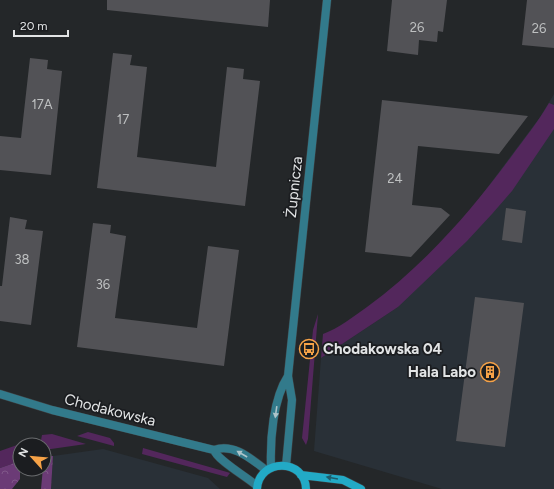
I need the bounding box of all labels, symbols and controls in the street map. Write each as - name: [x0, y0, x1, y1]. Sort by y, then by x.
- scale bar: [14, 12, 68, 38]
- text: 20 m: [20, 19, 48, 33]
- house number: 26: [410, 20, 424, 35]
- house number: 26: [532, 21, 546, 36]
- house number: 17A: [31, 97, 53, 112]
- house number: 17: [117, 112, 129, 127]
- street label: Żupnicza: [282, 155, 306, 219]
- house number: 24: [387, 171, 403, 186]
- house number: 38: [14, 252, 30, 267]
- house number: 36: [96, 277, 110, 292]
- bus stop icon: Chodakowska 04: [298, 338, 320, 360]
- place label: Chodakowska 04: [323, 340, 443, 358]
- building icon: Hala Labo: [479, 361, 501, 383]
- place label: Hala Labo: [408, 363, 476, 381]
- street label: Chodakowska: [62, 390, 158, 430]
- one-way arrow: [273, 406, 279, 418]
- north arrow: [12, 437, 52, 477]
- text: N: [16, 446, 31, 459]
- one-way arrow: [236, 450, 247, 457]
- one-way arrow: [326, 475, 338, 481]

